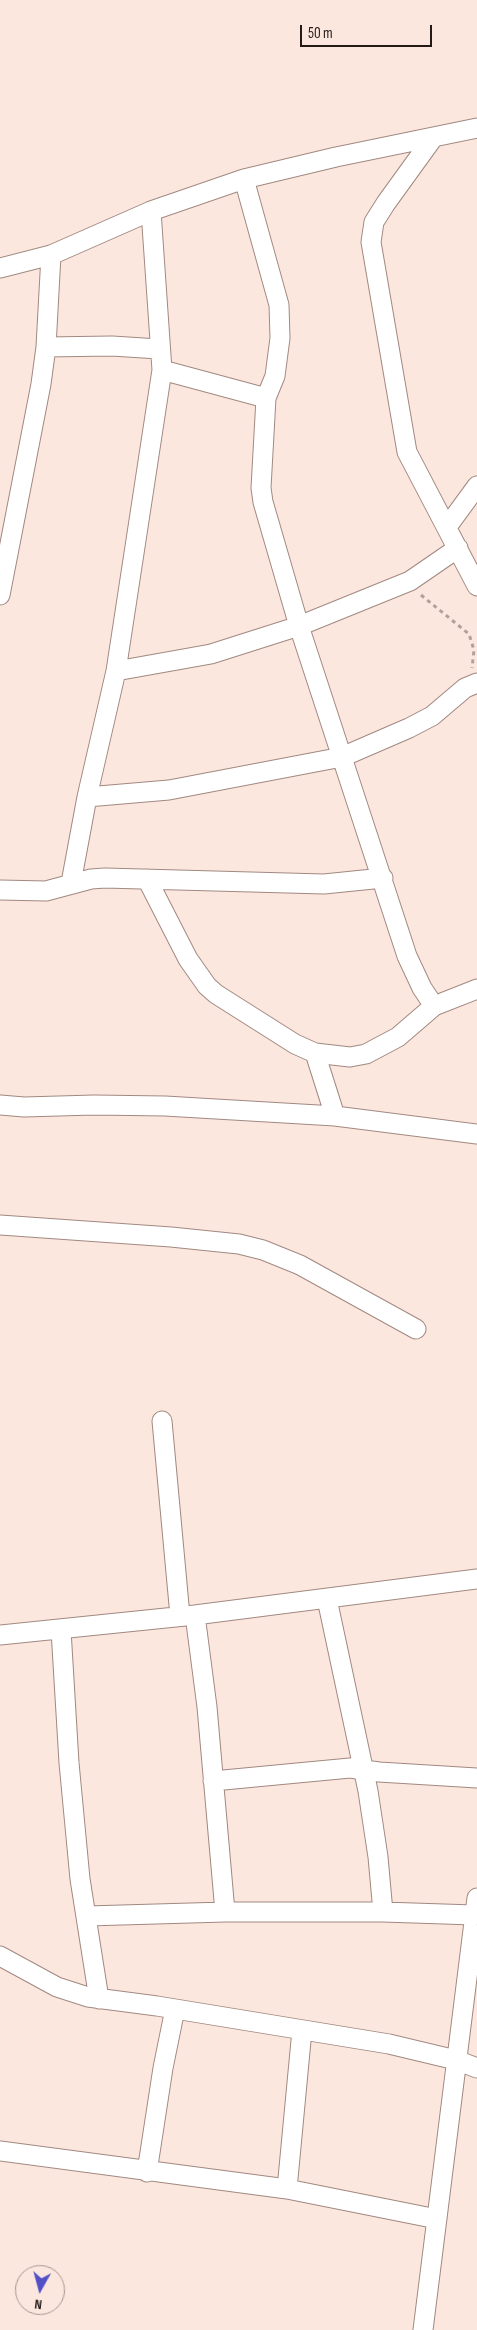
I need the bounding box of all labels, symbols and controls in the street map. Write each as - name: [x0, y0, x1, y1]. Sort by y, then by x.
- scale bar: [302, 15, 434, 47]
- text: 50 m: [308, 24, 333, 43]
- north arrow: [15, 2265, 65, 2315]
- text: N: [33, 2296, 43, 2313]

